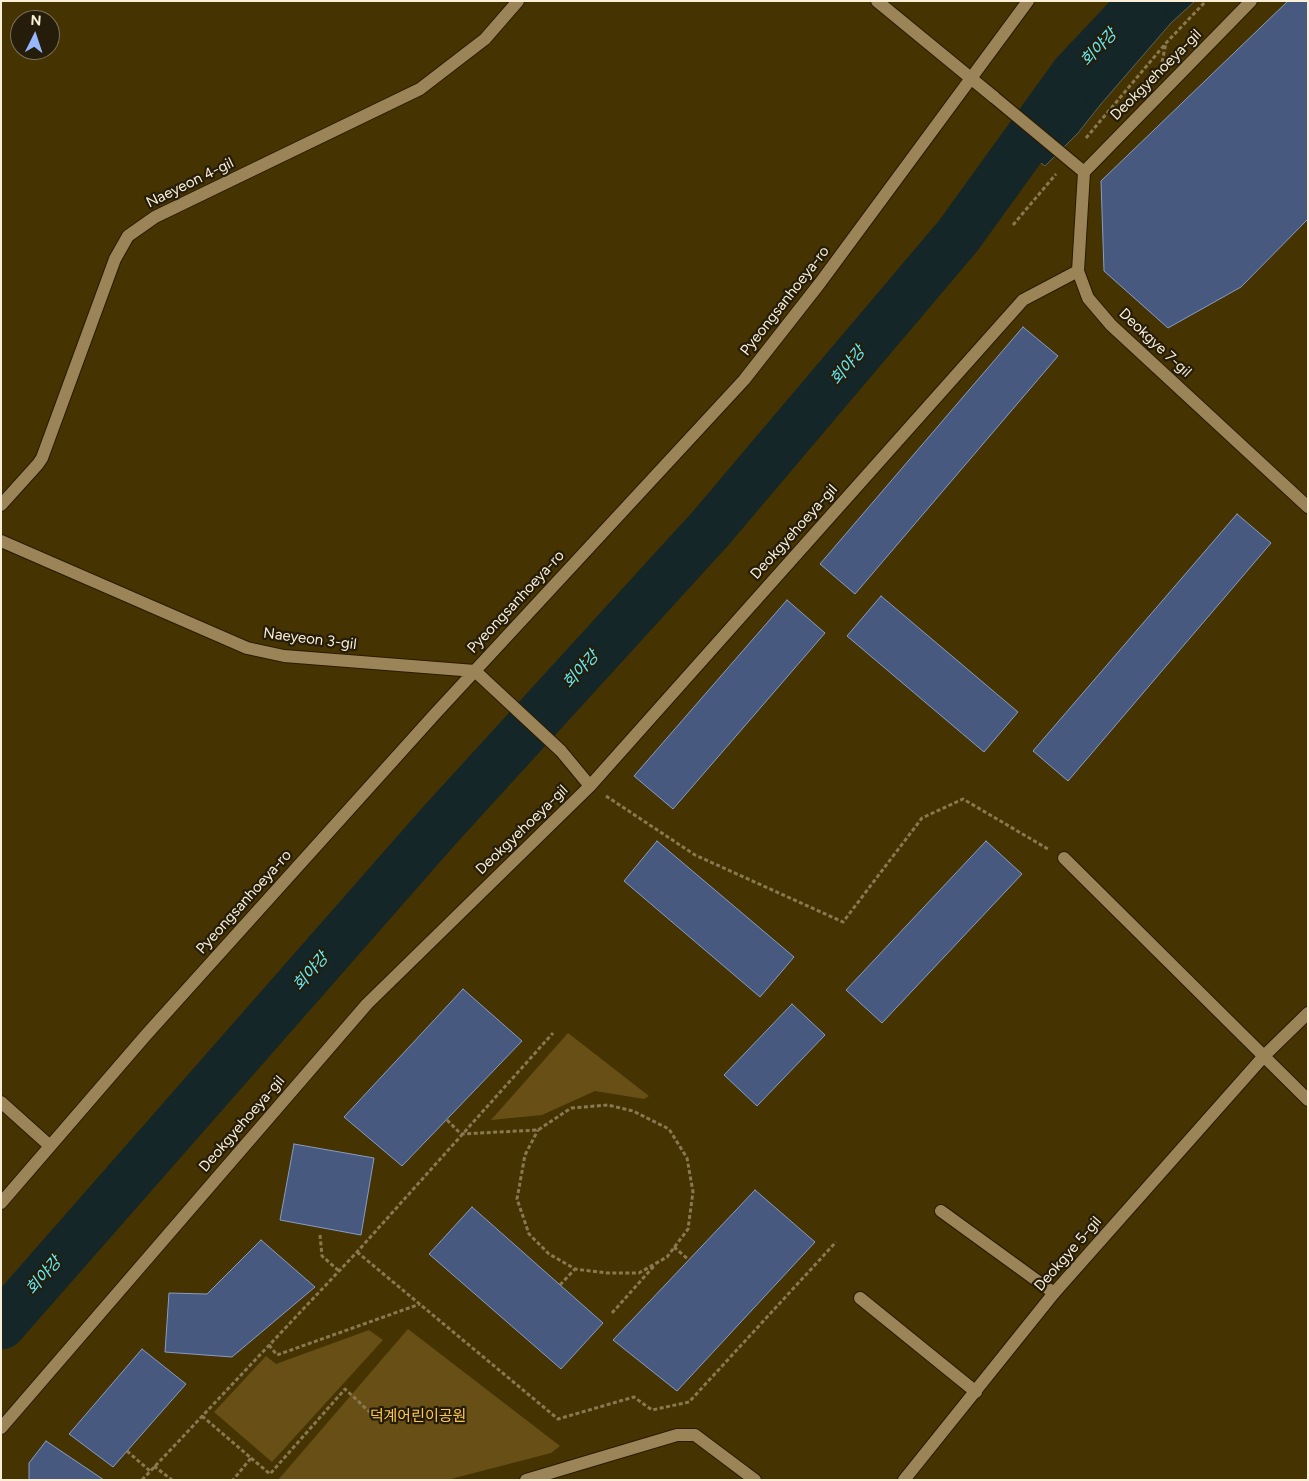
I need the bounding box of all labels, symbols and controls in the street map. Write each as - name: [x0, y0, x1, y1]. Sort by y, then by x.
- north arrow: [10, 10, 60, 60]
- text: N: [30, 12, 42, 29]
- water label: 회야강: [1077, 25, 1121, 71]
- street label: Deokgyehoeya-gil: [1107, 26, 1205, 124]
- street label: Naeyeon 4-gil: [143, 154, 237, 212]
- street label: Pyeongsanhoeya-ro: [737, 243, 833, 359]
- street label: Deokgye 7-gil: [1115, 305, 1195, 381]
- water label: 회야강: [826, 343, 870, 389]
- street label: Deokgyehoeya-gil: [747, 481, 841, 583]
- street label: Pyeongsanhoeya-ro: [464, 547, 568, 657]
- street label: Naeyeon 3-gil: [262, 624, 358, 654]
- water label: 회야강: [559, 647, 603, 693]
- street label: Deokgyehoeya-gil: [472, 781, 572, 879]
- street label: Pyeongsanhoeya-ro: [193, 846, 295, 958]
- water label: 회야강: [289, 949, 333, 995]
- street label: Deokgyehoeya-gil: [195, 1072, 289, 1176]
- street label: Deokgye 5-gil: [1031, 1213, 1105, 1295]
- water label: 회야강: [22, 1253, 66, 1299]
- park label: 덕계어린이공원: [370, 1408, 466, 1426]

